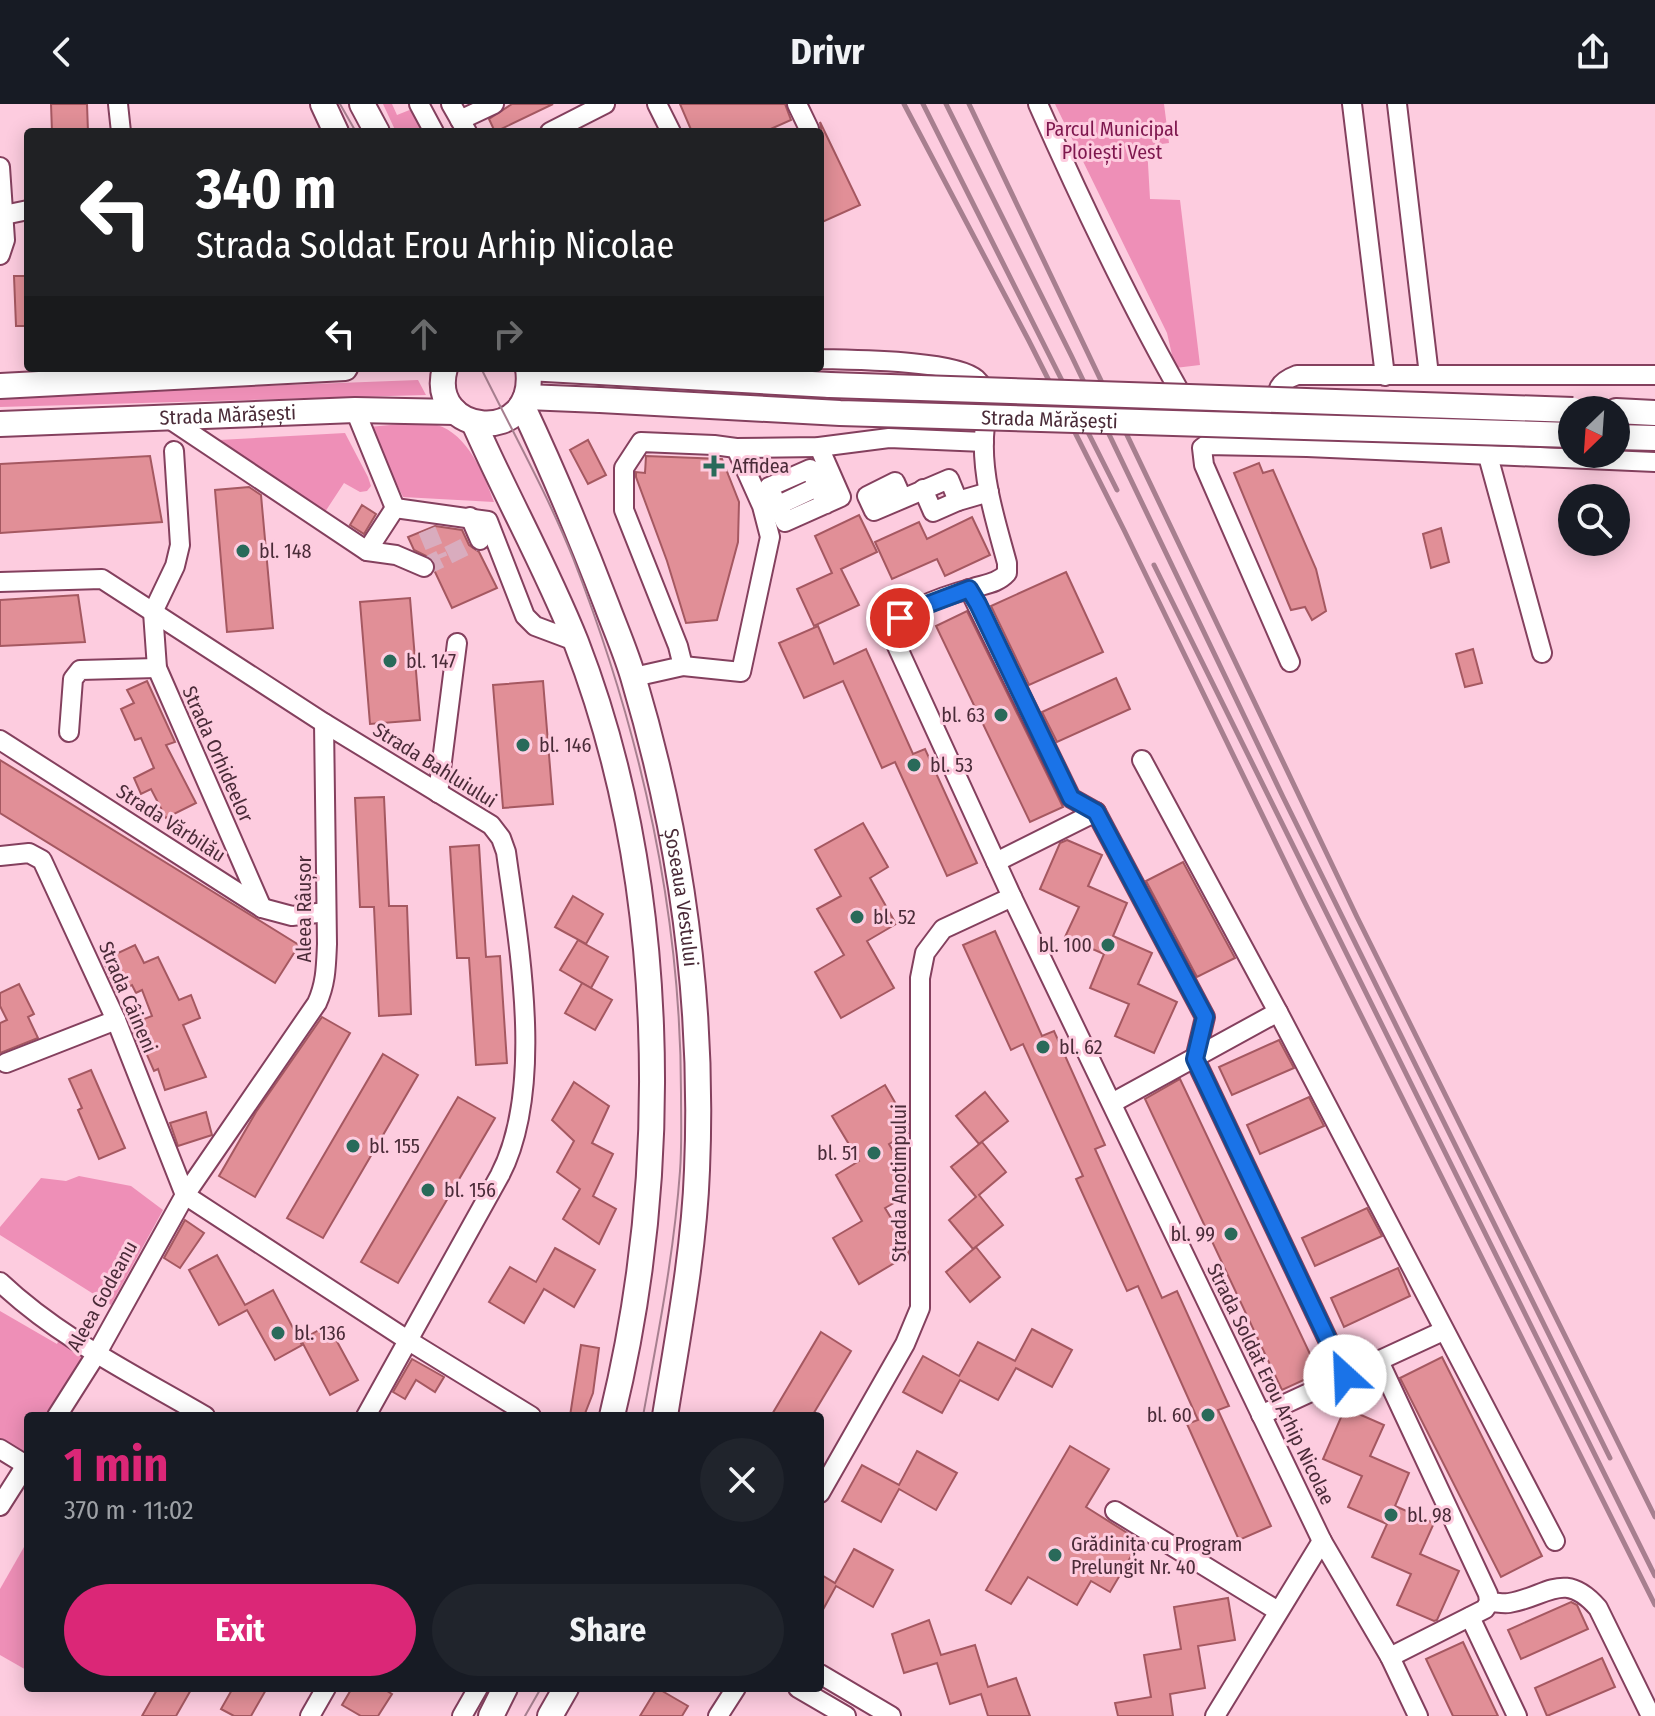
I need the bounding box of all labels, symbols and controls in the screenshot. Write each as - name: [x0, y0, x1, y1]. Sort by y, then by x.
- icon: back: [40, 30, 84, 74]
- text: Drivr: [790, 30, 865, 74]
- icon: share: [1571, 30, 1615, 74]
- park label: Parcul Municipal Ploiești Vest: [1045, 117, 1179, 165]
- text: 340 m: [196, 156, 336, 223]
- icon: left: [64, 160, 168, 264]
- text: Strada Soldat Erou Arhip Nicolae: [196, 224, 674, 268]
- icon: left: [318, 312, 362, 356]
- icon: ahead: [402, 312, 446, 356]
- icon: right: [486, 312, 530, 356]
- north arrow: [1558, 396, 1630, 468]
- map controls: [1558, 396, 1630, 556]
- street label: Strada Mărășești: [159, 400, 297, 430]
- street label: Strada Mărășești: [981, 405, 1118, 434]
- place label: Affidea: [732, 454, 789, 478]
- marker: Affidea: [703, 455, 725, 477]
- button: search: [1558, 484, 1630, 556]
- place label: bl. 148: [259, 539, 311, 563]
- marker: bl. 148: [234, 542, 252, 560]
- pin: [866, 584, 934, 652]
- icon: arrive: [878, 596, 922, 640]
- place label: bl. 147: [406, 649, 456, 673]
- marker: bl. 147: [381, 652, 399, 670]
- street label: Strada Orhideelor: [177, 682, 259, 826]
- place label: bl. 63: [941, 703, 985, 727]
- marker: bl. 63: [992, 706, 1010, 724]
- street label: Strada Bahluiului: [369, 717, 501, 813]
- place label: bl. 146: [539, 733, 591, 757]
- marker: bl. 146: [514, 736, 532, 754]
- place label: bl. 53: [930, 753, 973, 777]
- marker: bl. 53: [905, 756, 923, 774]
- street label: Strada Vărbilău: [112, 779, 230, 867]
- street label: Șoseaua Vestului: [658, 826, 703, 968]
- street label: Aleea Râușor: [292, 856, 317, 962]
- place label: bl. 52: [873, 905, 916, 929]
- marker: bl. 52: [848, 908, 866, 926]
- place label: bl. 100: [1038, 933, 1092, 957]
- marker: bl. 100: [1099, 936, 1117, 954]
- street label: Strada Câineni: [94, 938, 162, 1056]
- place label: bl. 62: [1059, 1035, 1103, 1059]
- marker: bl. 62: [1034, 1038, 1052, 1056]
- street label: Strada Anotimpului: [887, 1104, 911, 1262]
- place label: bl. 155: [369, 1134, 420, 1158]
- marker: bl. 155: [344, 1137, 362, 1155]
- place label: bl. 51: [817, 1141, 858, 1165]
- marker: bl. 51: [865, 1144, 883, 1162]
- place label: bl. 156: [444, 1178, 496, 1202]
- marker: bl. 156: [419, 1181, 437, 1199]
- place label: bl. 99: [1171, 1222, 1215, 1246]
- marker: bl. 99: [1222, 1225, 1240, 1243]
- street label: Aleea Godeanu: [62, 1236, 142, 1356]
- street label: Strada Soldat Erou Arhip Nicolae: [1202, 1259, 1340, 1509]
- place label: bl. 136: [294, 1321, 346, 1345]
- marker: bl. 136: [269, 1324, 287, 1342]
- position arrow: [1303, 1334, 1387, 1418]
- place label: bl. 60: [1147, 1403, 1192, 1427]
- marker: bl. 60: [1199, 1406, 1217, 1424]
- text: 1 min: [64, 1436, 169, 1494]
- button: close: [700, 1438, 784, 1522]
- text: 370 m · 11:02: [64, 1495, 193, 1526]
- place label: bl. 98: [1407, 1503, 1452, 1527]
- marker: bl. 98: [1382, 1506, 1400, 1524]
- place label: Grădinița cu Program Prelungit Nr. 40: [1071, 1532, 1242, 1579]
- marker: Grădinița cu Program Prelungit Nr. 40: [1046, 1546, 1064, 1564]
- button: Exit: [64, 1584, 416, 1676]
- button: Share: [432, 1584, 784, 1676]

